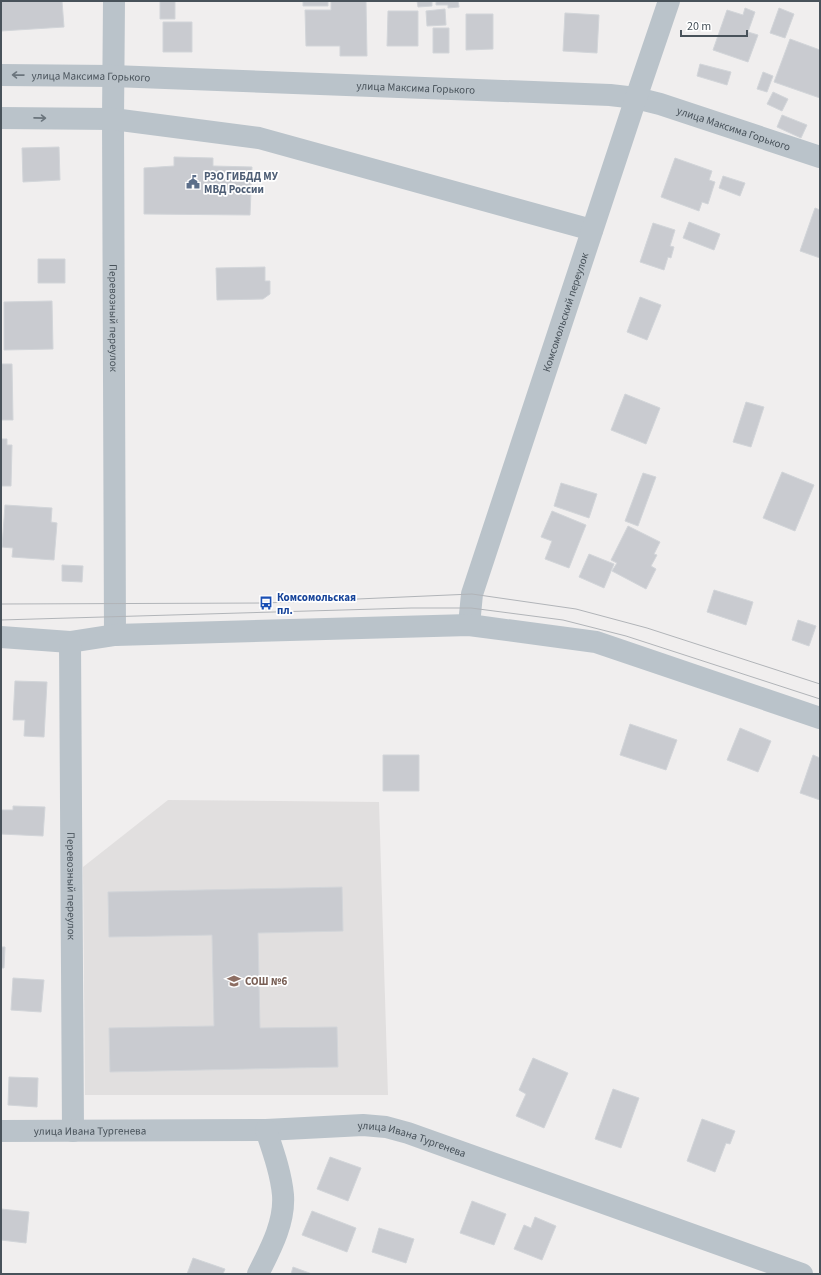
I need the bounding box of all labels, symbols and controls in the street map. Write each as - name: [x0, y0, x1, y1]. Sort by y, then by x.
- scale bar: [681, 12, 747, 38]
- text: 20 m: [687, 18, 711, 35]
- street label: улица Максима Горького: [31, 68, 151, 85]
- one-way arrow: [12, 71, 25, 79]
- street label: улица Максима Горького: [356, 78, 475, 98]
- street label: улица Максима Горького: [675, 103, 792, 155]
- one-way arrow: [33, 114, 46, 122]
- place label: РЭО ГИБДД МУ МВД России: [204, 169, 279, 197]
- public building icon: РЭО ГИБДД МУ МВД России: [185, 174, 201, 190]
- street label: Комсомольский переулок: [539, 250, 593, 374]
- street label: Перевозный переулок: [106, 264, 121, 373]
- place label: Комсомольская пл.: [277, 590, 356, 618]
- bus stop icon: Комсомольская пл.: [258, 595, 274, 611]
- street label: Перевозный переулок: [63, 832, 79, 941]
- school or university icon: СОШ №6: [226, 973, 242, 989]
- place label: СОШ №6: [245, 974, 287, 989]
- street label: улица Ивана Тургенева: [357, 1118, 468, 1161]
- street label: улица Ивана Тургенева: [34, 1123, 146, 1139]

